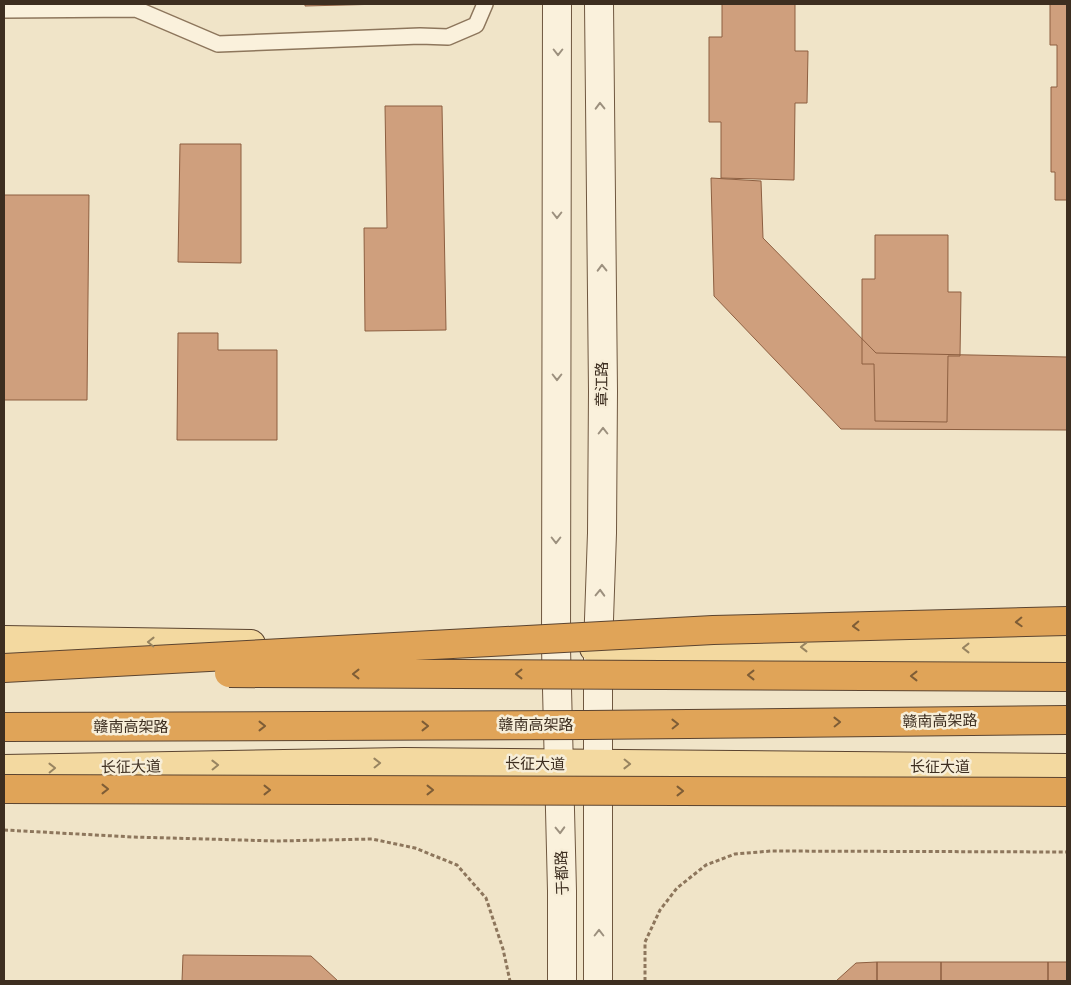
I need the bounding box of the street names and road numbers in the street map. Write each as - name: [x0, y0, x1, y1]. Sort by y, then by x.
- street label: 章江路: [591, 361, 611, 407]
- street label: 赣南高架路: [902, 709, 978, 731]
- street label: 赣南高架路: [498, 714, 574, 734]
- street label: 赣南高架路: [93, 716, 169, 736]
- street label: 长征大道: [505, 752, 565, 774]
- street label: 长征大道: [101, 755, 161, 777]
- street label: 长征大道: [910, 756, 970, 776]
- street label: 于都路: [550, 850, 572, 896]

